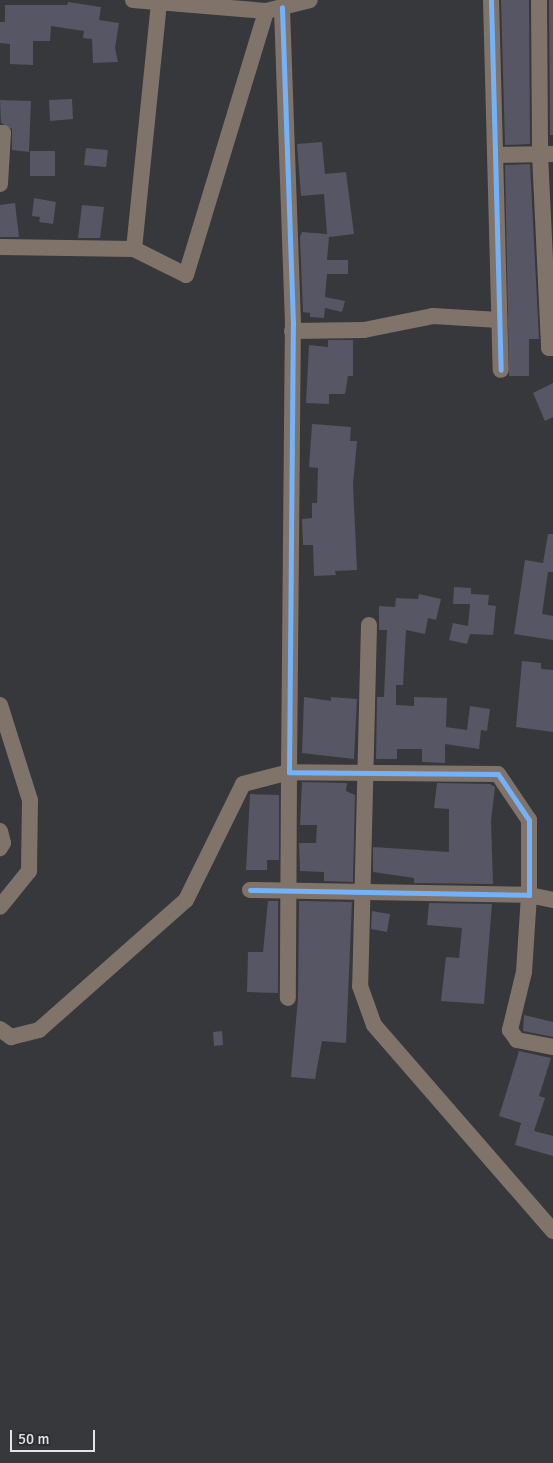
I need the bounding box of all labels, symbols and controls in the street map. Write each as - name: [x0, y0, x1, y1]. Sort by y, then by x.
- scale bar: [12, 1420, 98, 1452]
- text: 50 m: [18, 1430, 49, 1448]

